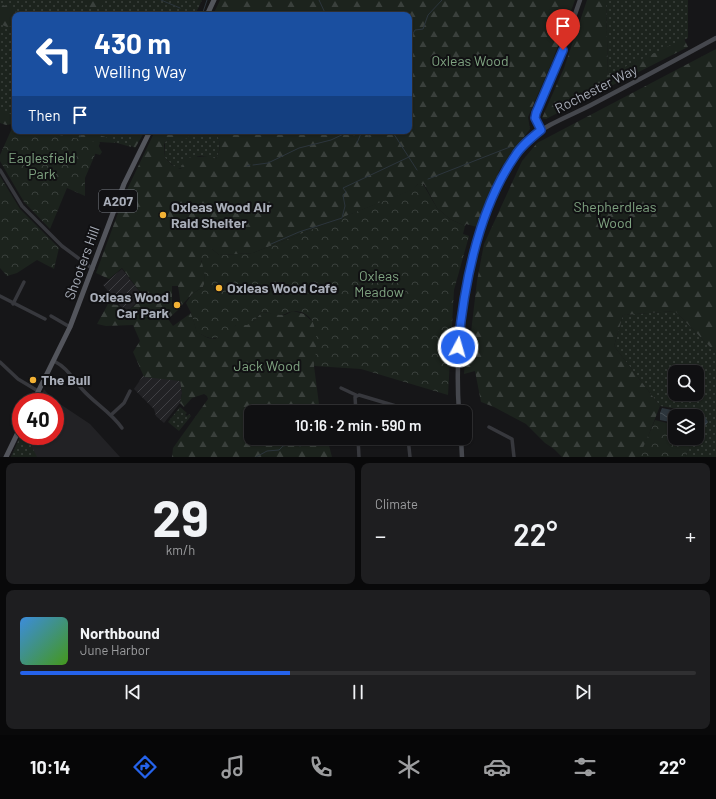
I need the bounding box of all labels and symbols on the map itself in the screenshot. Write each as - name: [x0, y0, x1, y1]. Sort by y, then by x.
- pin: [546, 9, 580, 50]
- park label: Oxleas Wood: [431, 52, 509, 69]
- street label: Rochester Way: [552, 60, 640, 117]
- park label: Eaglesfield Park: [8, 149, 76, 182]
- road number: A207: [99, 190, 137, 212]
- place label: Oxleas Wood Air Raid Shelter: [171, 198, 272, 231]
- park label: Shepherdleas Wood: [574, 198, 657, 231]
- marker: Oxleas Wood Air Raid Shelter: [158, 210, 168, 220]
- street label: Shooters Hill: [60, 224, 103, 302]
- park label: Oxleas Meadow: [354, 267, 404, 300]
- place label: Oxleas Wood Cafe: [227, 279, 338, 296]
- marker: Oxleas Wood Cafe: [214, 283, 224, 293]
- place label: Oxleas Wood Car Park: [90, 288, 170, 321]
- marker: Oxleas Wood Car Park: [172, 300, 182, 310]
- position arrow: [437, 326, 479, 368]
- park label: Jack Wood: [234, 357, 300, 374]
- place label: The Bull: [41, 371, 90, 388]
- marker: The Bull: [28, 375, 38, 385]
- speed limit sign: 40: [12, 393, 64, 445]

